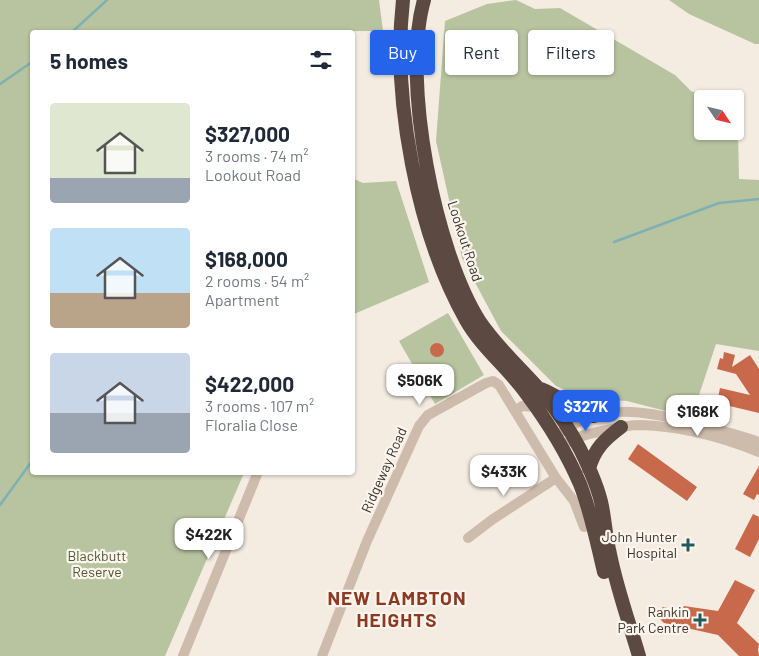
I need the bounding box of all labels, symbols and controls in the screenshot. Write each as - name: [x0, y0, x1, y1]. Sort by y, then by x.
- chip: Buy: [370, 30, 435, 75]
- chip: Rent: [445, 30, 518, 75]
- chip: Filters: [528, 30, 614, 75]
- icon: filters: [307, 46, 335, 74]
- text: 5 homes: [50, 48, 128, 73]
- north arrow: [694, 90, 744, 140]
- map controls: [694, 90, 744, 140]
- text: $327,000: [205, 121, 290, 146]
- icon: home: [90, 123, 150, 183]
- text: 3 rooms · 74 m²: [205, 146, 308, 165]
- text: Lookout Road: [205, 165, 301, 184]
- street label: Lookout Road: [444, 198, 487, 283]
- text: $168,000: [205, 246, 288, 271]
- icon: home: [90, 248, 150, 308]
- text: 2 rooms · 54 m²: [205, 271, 309, 290]
- text: Apartment: [205, 290, 280, 309]
- pin: $506K: [385, 364, 455, 406]
- text: $506K: [397, 370, 443, 389]
- text: $422,000: [205, 371, 294, 396]
- icon: home: [90, 373, 150, 433]
- pin: $327K: [551, 390, 621, 432]
- pin: $168K: [663, 394, 733, 437]
- text: 3 rooms · 107 m²: [205, 396, 314, 415]
- text: $327K: [564, 396, 608, 415]
- text: $168K: [677, 401, 719, 420]
- text: Floralia Close: [205, 415, 298, 434]
- street label: Ridgeway Road: [357, 424, 410, 515]
- pin: $433K: [469, 454, 539, 497]
- text: $433K: [481, 461, 527, 480]
- pin: $422K: [174, 518, 244, 560]
- text: $422K: [186, 524, 232, 543]
- place label: John Hunter Hospital: [602, 528, 677, 561]
- marker: John Hunter Hospital: [681, 538, 695, 552]
- park label: Blackbutt Reserve: [68, 547, 126, 580]
- district label: NEW LAMBTON HEIGHTS: [327, 586, 467, 631]
- place label: Rankin Park Centre: [618, 603, 689, 636]
- marker: Rankin Park Centre: [693, 613, 707, 627]

